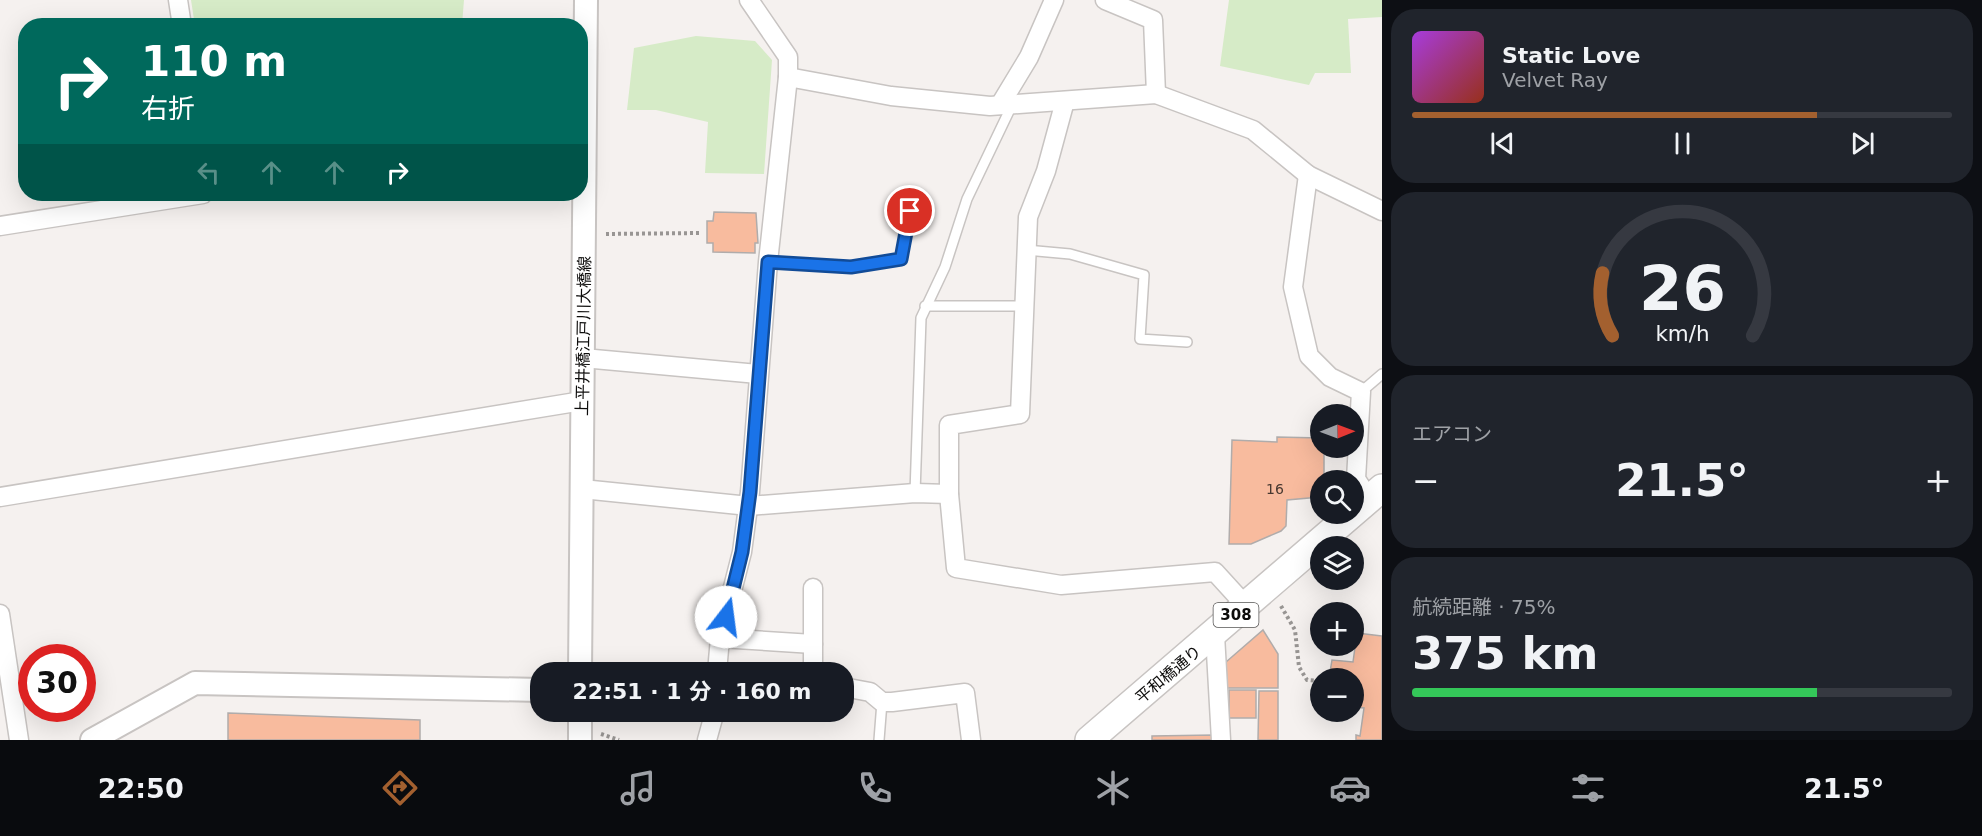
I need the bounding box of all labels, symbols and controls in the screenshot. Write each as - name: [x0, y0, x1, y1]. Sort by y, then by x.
- text: 110 m: [141, 37, 287, 86]
- icon: right: [42, 42, 120, 120]
- text: Static Love: [1502, 43, 1640, 68]
- text: Velvet Ray: [1502, 68, 1608, 92]
- text: 右折: [141, 93, 195, 124]
- icon: previous: [1486, 127, 1519, 160]
- icon: pause: [1666, 127, 1699, 160]
- icon: next: [1846, 127, 1879, 160]
- icon: left: [192, 156, 225, 189]
- icon: ahead: [255, 156, 288, 189]
- icon: ahead: [318, 156, 351, 189]
- icon: right: [381, 156, 414, 189]
- pin: [884, 185, 935, 236]
- icon: arrive: [893, 194, 926, 227]
- text: 26: [1639, 252, 1725, 325]
- street label: 上平井橋江戸川大橋線: [573, 256, 594, 416]
- text: km/h: [1655, 321, 1709, 346]
- north arrow: [1310, 404, 1364, 458]
- map controls: [1310, 404, 1364, 722]
- text: エアコン: [1412, 422, 1492, 446]
- text: 21.5°: [1615, 454, 1749, 507]
- text: −: [1412, 461, 1440, 500]
- text: +: [1924, 461, 1952, 500]
- button: search: [1310, 470, 1364, 524]
- house number: 16: [1266, 481, 1284, 497]
- button: layers: [1310, 536, 1364, 590]
- position arrow: [694, 585, 758, 649]
- text: 航続距離 · 75%: [1412, 595, 1556, 619]
- button: +: [1310, 602, 1364, 656]
- road number: 308: [1214, 603, 1258, 627]
- text: 375 km: [1412, 627, 1598, 680]
- street label: 平和橋通り: [1132, 641, 1205, 707]
- speed limit sign: 30: [18, 644, 96, 722]
- button: −: [1310, 668, 1364, 722]
- text: 22:51 · 1 分 · 160 m: [573, 679, 811, 704]
- icon: directions: [379, 767, 421, 809]
- icon: music: [617, 767, 659, 809]
- icon: phone: [854, 767, 896, 809]
- icon: climate: [1092, 767, 1134, 809]
- icon: car: [1329, 767, 1371, 809]
- icon: filters: [1567, 767, 1609, 809]
- text: 22:50: [98, 773, 184, 804]
- text: 21.5°: [1804, 773, 1884, 804]

